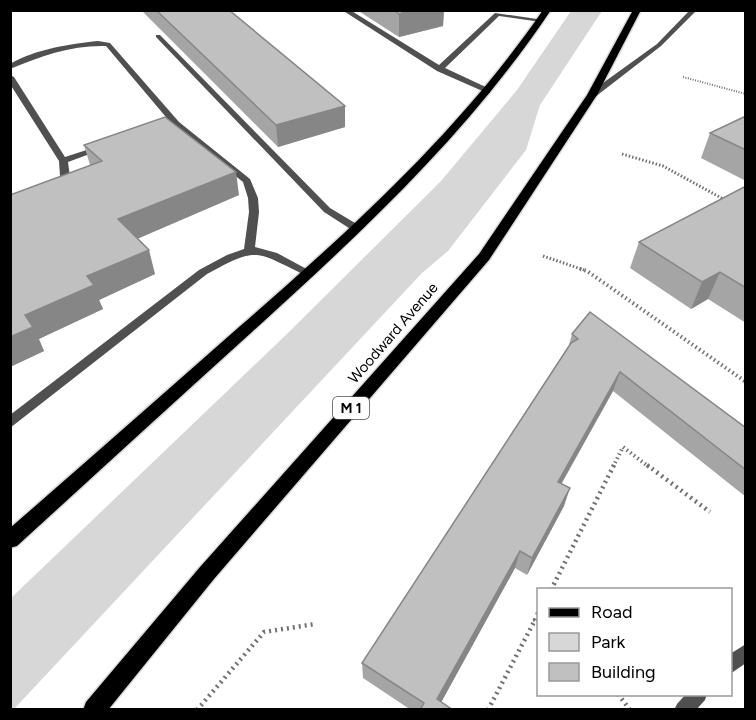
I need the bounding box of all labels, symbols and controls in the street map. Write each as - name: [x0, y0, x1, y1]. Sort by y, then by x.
- street label: Woodward Avenue: [344, 279, 442, 387]
- road number: M 1: [333, 397, 369, 419]
- legend: [537, 588, 732, 696]
- text: Road: [591, 601, 632, 623]
- text: Park: [591, 631, 626, 653]
- text: Building: [591, 661, 656, 683]

